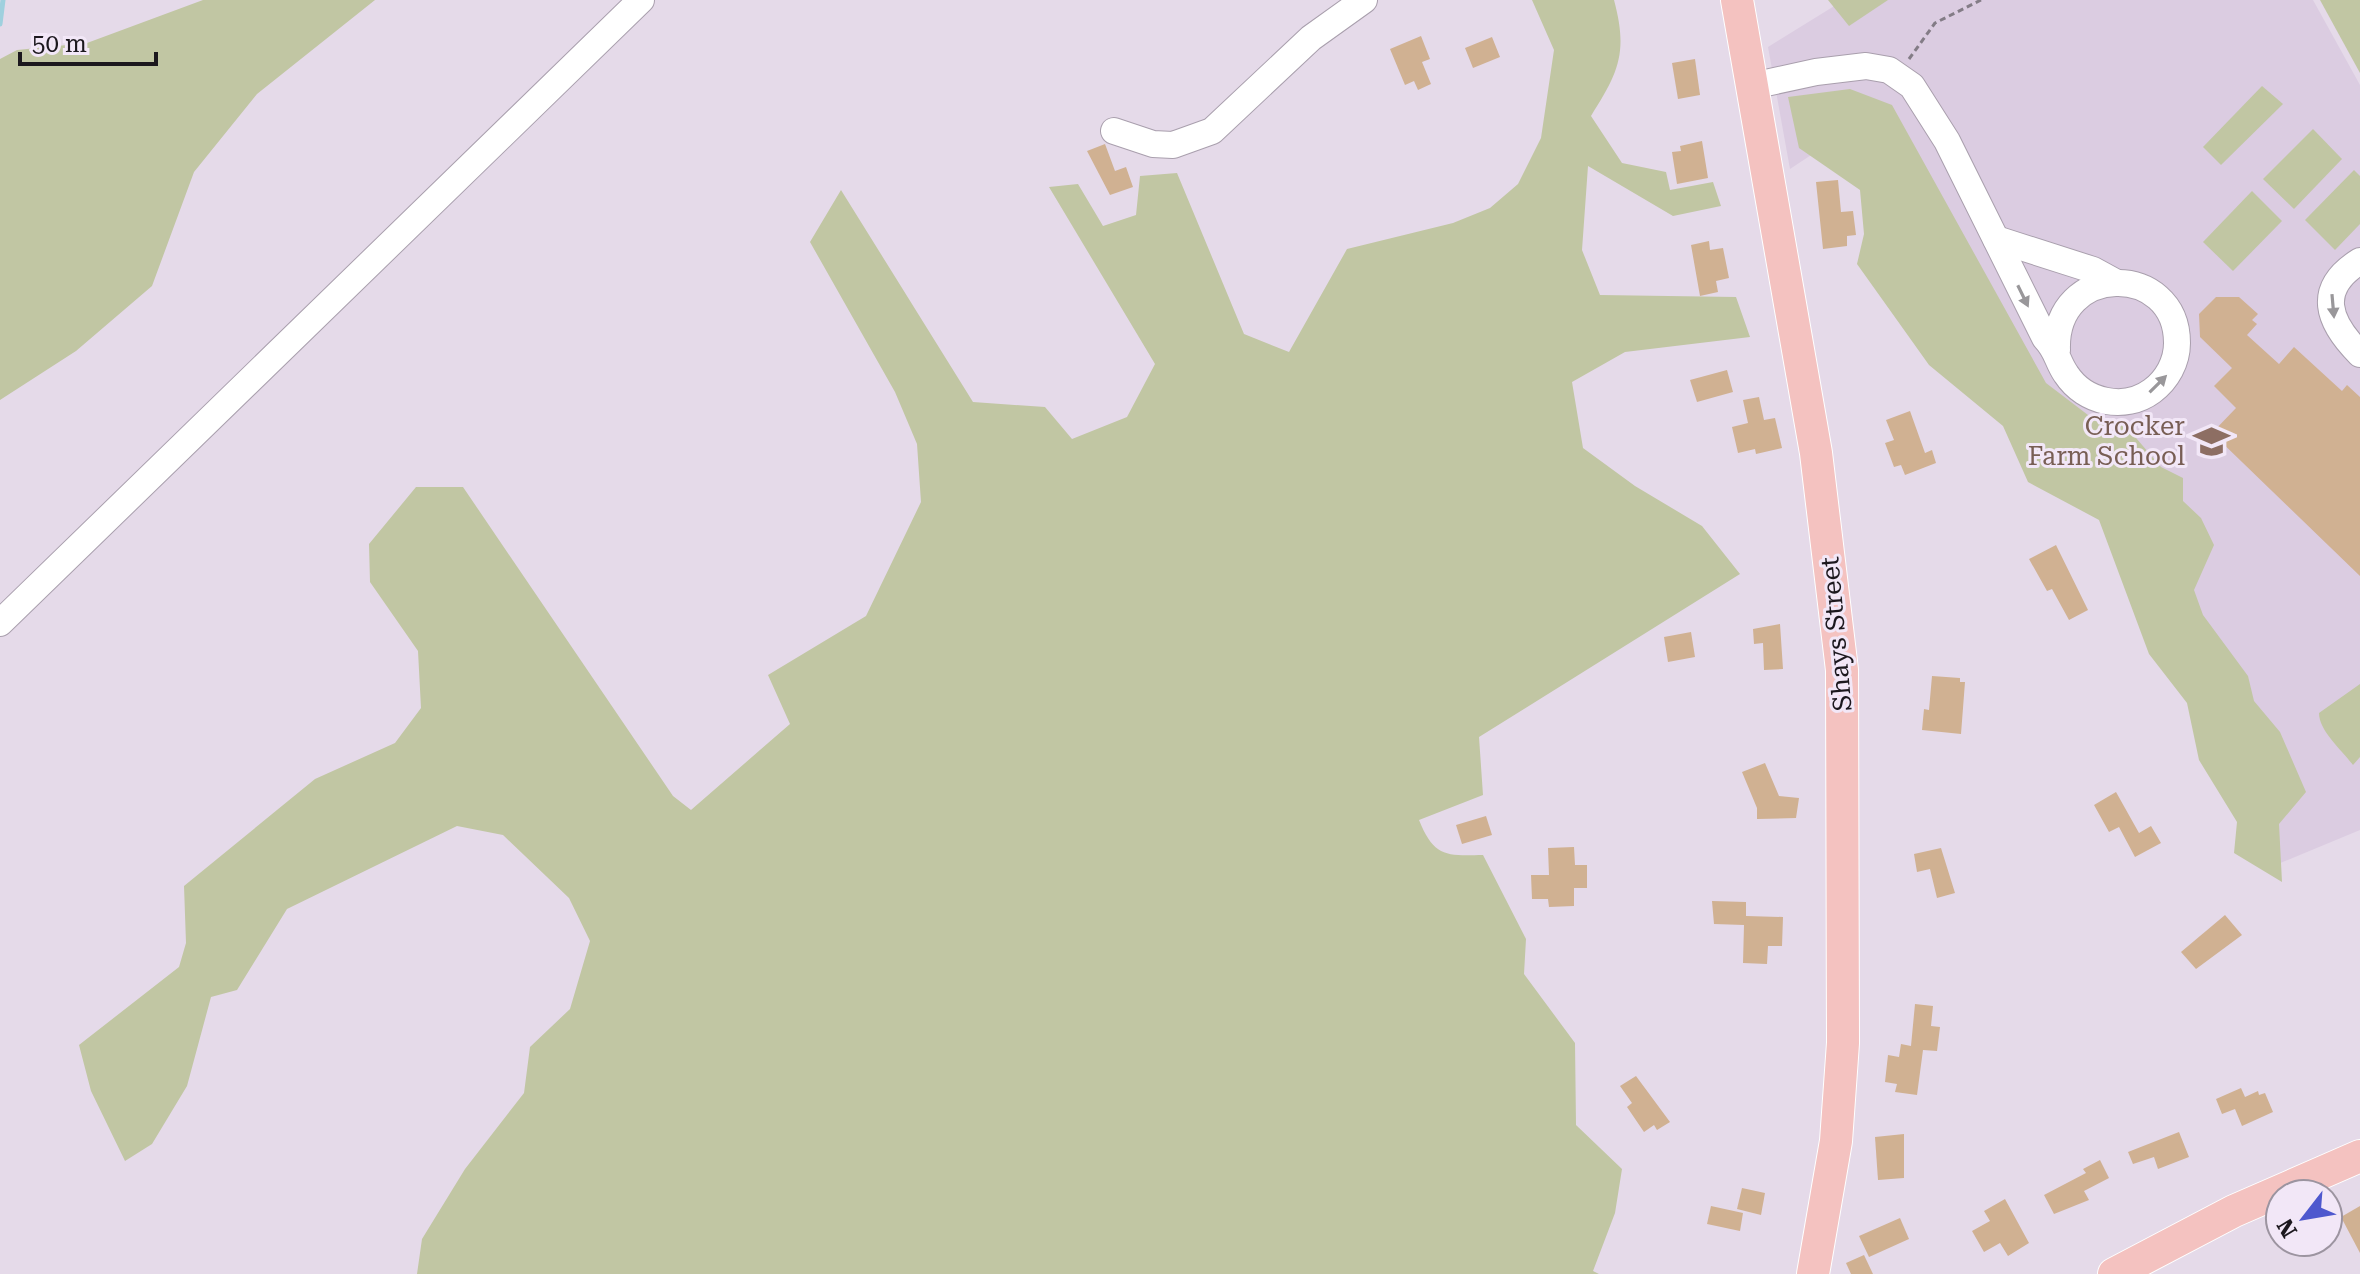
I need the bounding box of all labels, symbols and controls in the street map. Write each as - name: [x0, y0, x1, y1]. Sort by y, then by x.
- scale bar: [20, 16, 156, 66]
- text: 50 m: [32, 30, 87, 58]
- one-way arrow: [2016, 285, 2030, 308]
- one-way arrow: [2327, 294, 2340, 319]
- one-way arrow: [2148, 375, 2167, 394]
- place label: Crocker Farm School: [2028, 411, 2185, 471]
- school or university icon: Crocker Farm School: [2192, 422, 2230, 460]
- street label: Shays Street: [1814, 555, 1858, 713]
- north arrow: [2264, 1178, 2344, 1258]
- text: N: [2272, 1214, 2302, 1242]

